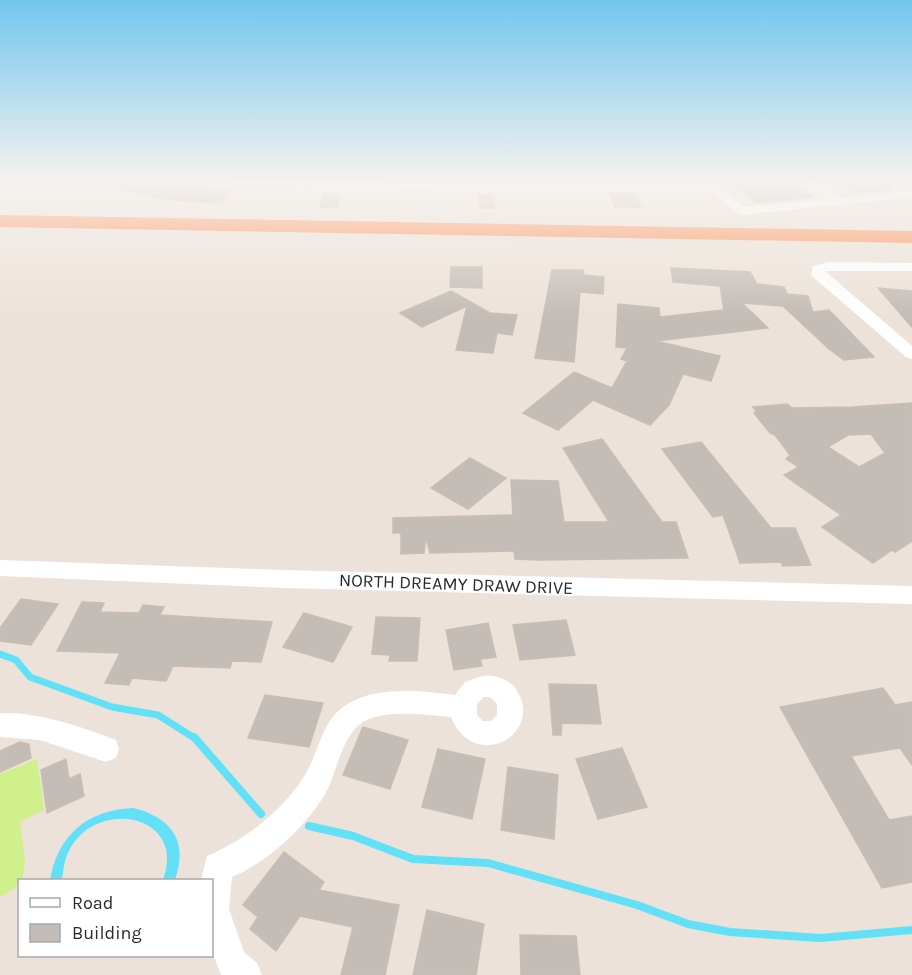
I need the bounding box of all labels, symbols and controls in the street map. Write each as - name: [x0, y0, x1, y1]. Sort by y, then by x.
- street label: NORTH DREAMY DRAW DRIVE: [339, 569, 573, 599]
- legend: [18, 879, 213, 957]
- text: Road: [72, 892, 113, 914]
- text: Building: [72, 922, 142, 944]

